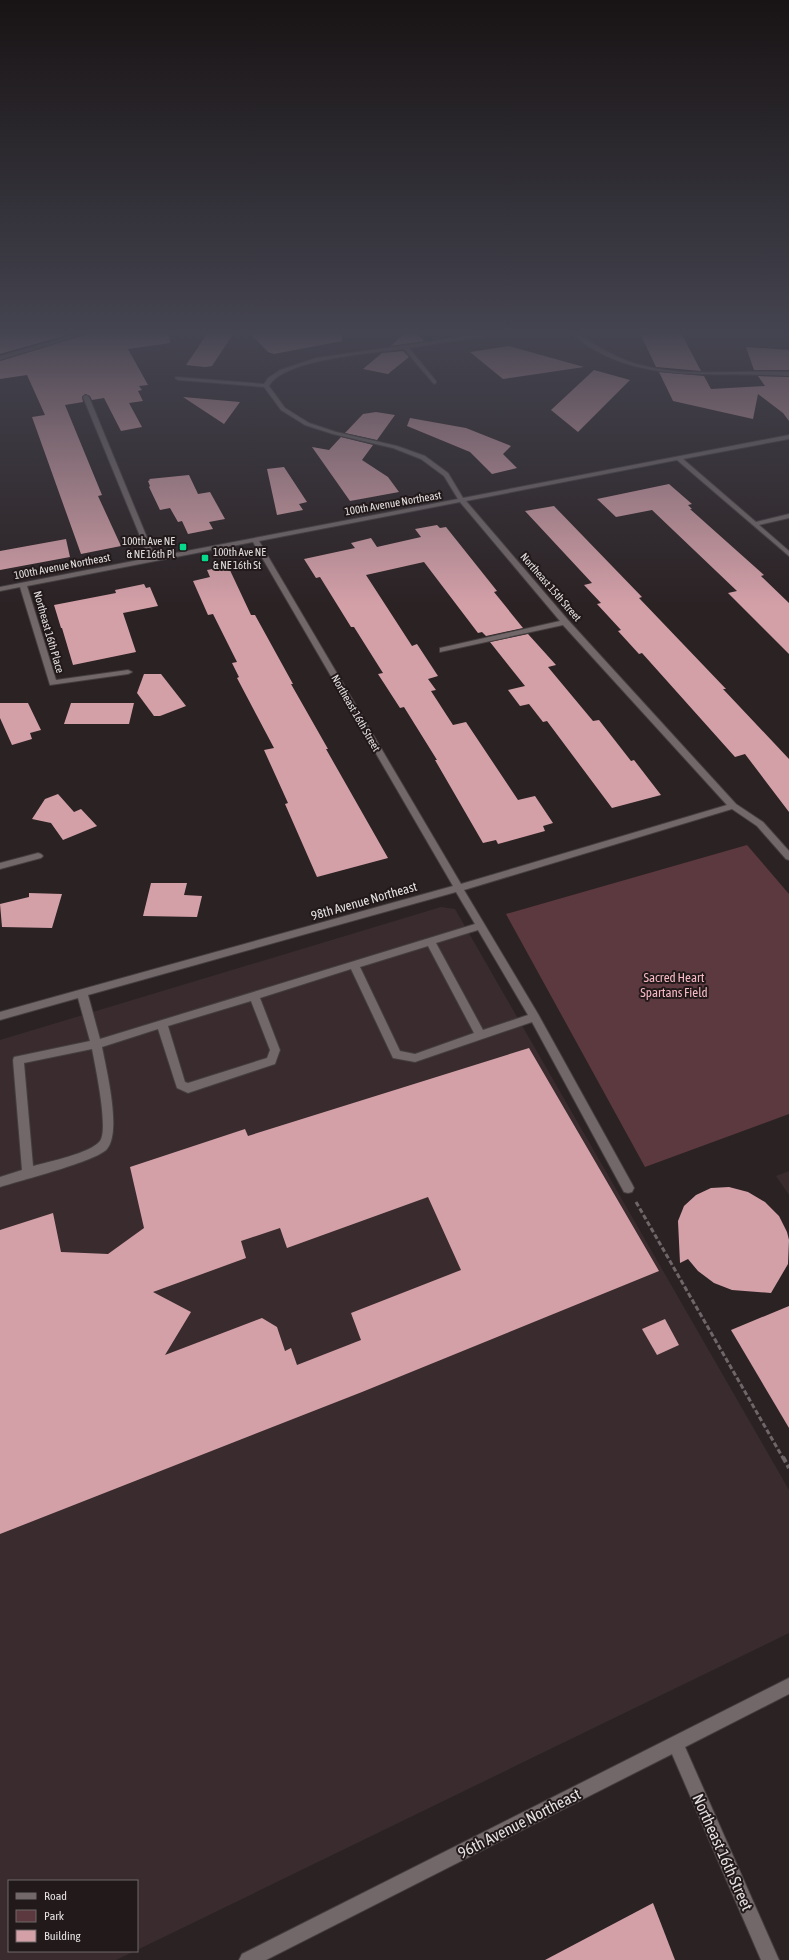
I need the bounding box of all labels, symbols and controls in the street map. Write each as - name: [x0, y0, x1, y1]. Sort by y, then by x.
- street label: 100th Avenue Northeast: [344, 489, 442, 517]
- place label: 100th Ave NE & NE 16th Pl: [122, 535, 175, 560]
- marker: 100th Ave NE & NE 16th Pl: [178, 542, 188, 552]
- place label: 100th Ave NE & NE 16th St: [213, 546, 266, 571]
- street label: Northeast 15th Street: [518, 550, 584, 624]
- street label: 100th Avenue Northeast: [13, 551, 111, 581]
- marker: 100th Ave NE & NE 16th St: [200, 553, 210, 563]
- street label: Northeast 16th Place: [32, 590, 66, 674]
- street label: Northeast 16th Street: [329, 673, 383, 753]
- street label: 98th Avenue Northeast: [309, 879, 419, 923]
- park label: Sacred Heart Spartans Field: [640, 970, 708, 1000]
- street label: 96th Avenue Northeast: [455, 1784, 584, 1862]
- street label: Northeast 16th Street: [689, 1791, 757, 1913]
- legend: [8, 1880, 138, 1952]
- text: Road: [44, 1889, 67, 1903]
- text: Park: [44, 1909, 65, 1923]
- text: Building: [44, 1929, 82, 1943]

